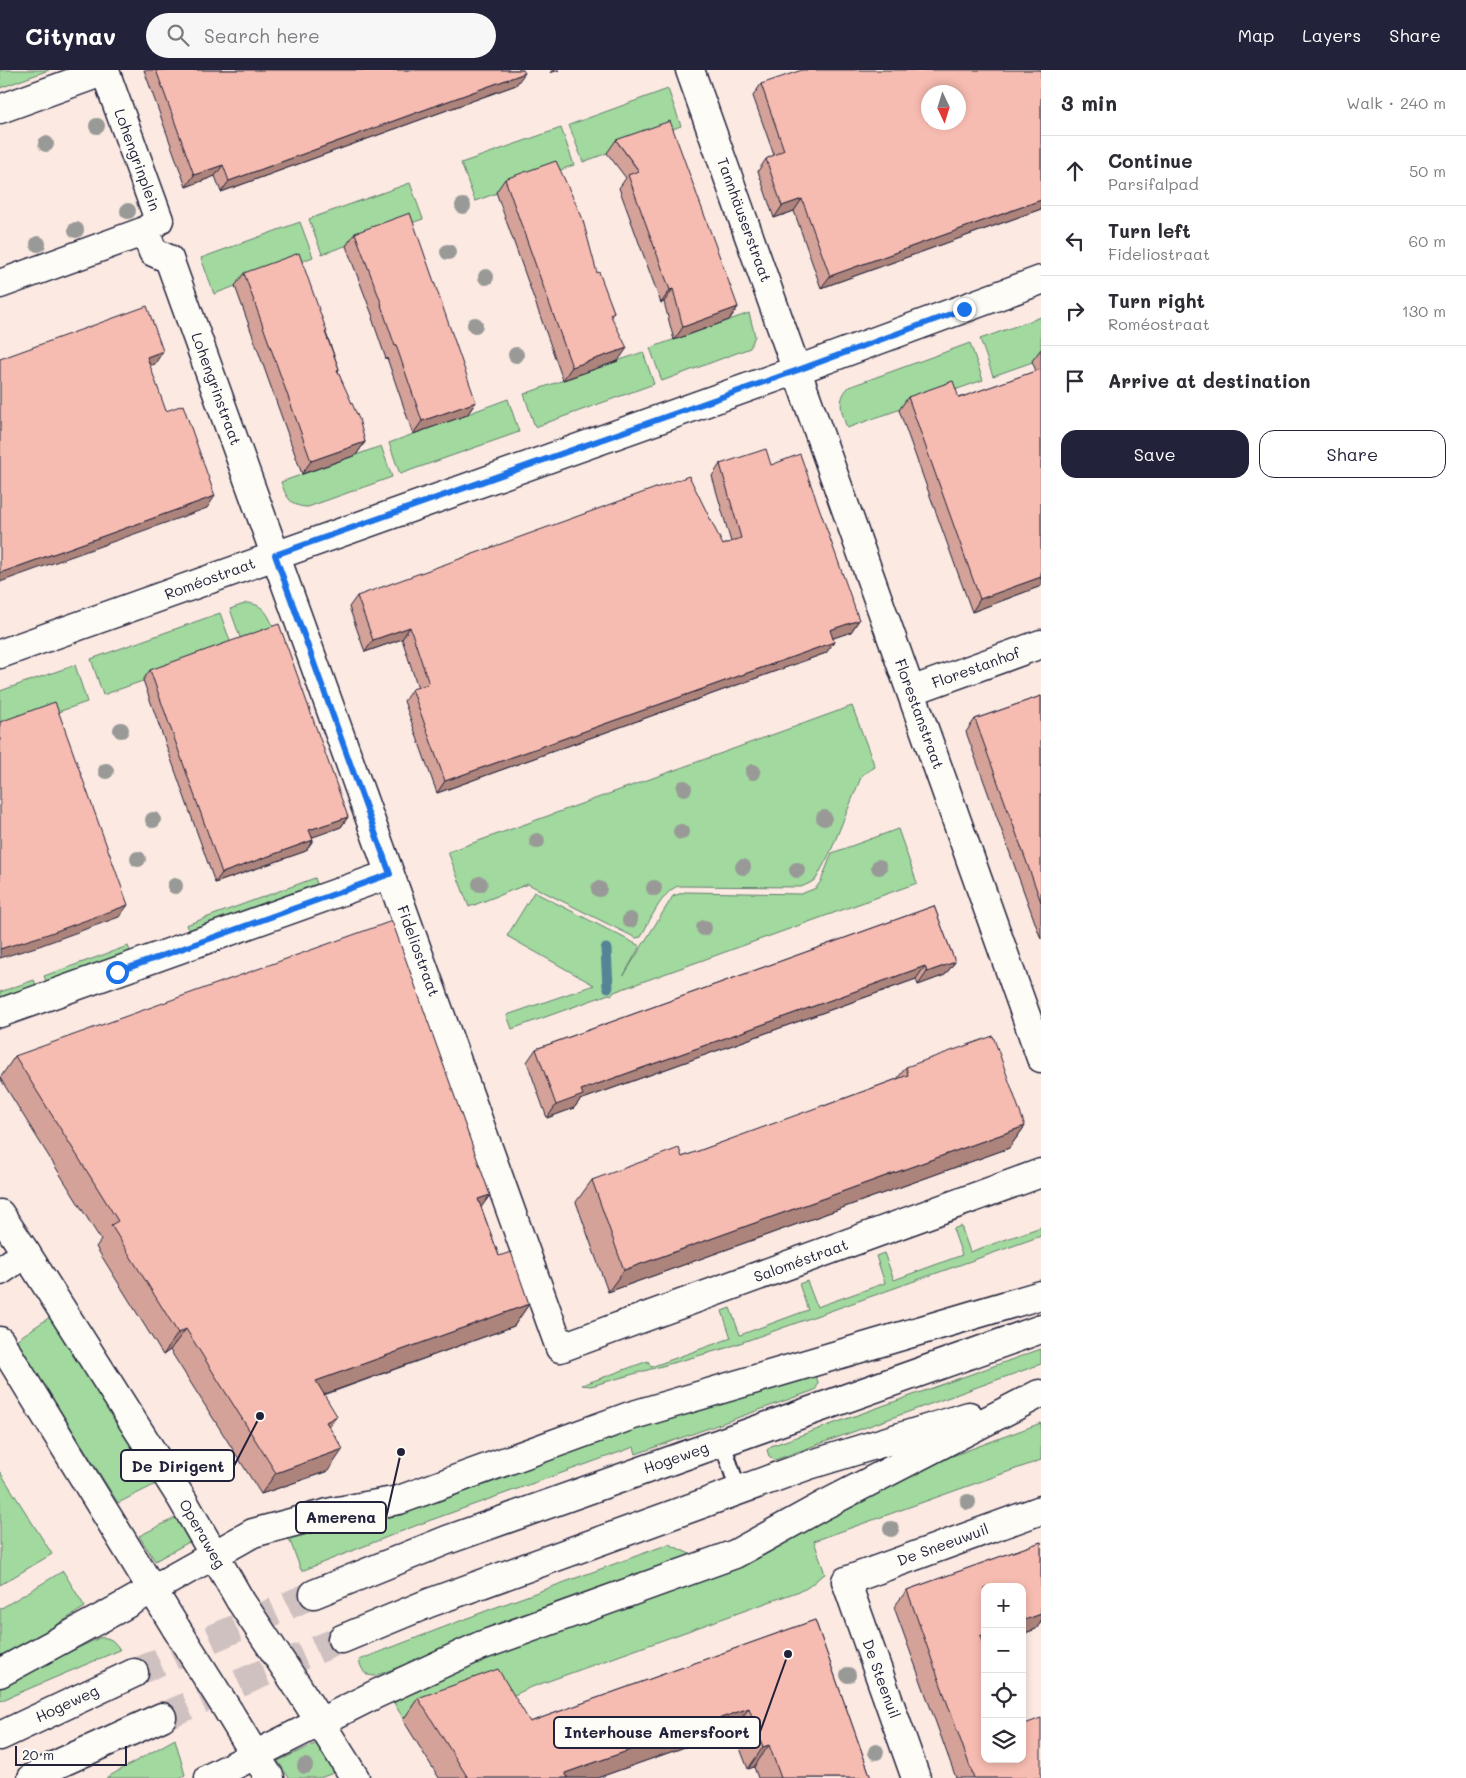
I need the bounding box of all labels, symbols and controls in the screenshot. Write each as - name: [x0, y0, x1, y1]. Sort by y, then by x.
- search box: [146, 13, 496, 58]
- text: Citynav: [25, 20, 116, 51]
- icon: search: [164, 21, 192, 49]
- text: Search here: [204, 23, 320, 48]
- text: Map: [1238, 23, 1274, 47]
- text: Layers: [1302, 23, 1361, 47]
- text: Share: [1389, 23, 1441, 47]
- north arrow: [921, 85, 966, 130]
- text: 3 min: [1061, 89, 1117, 116]
- text: Walk · 240 m: [1346, 92, 1446, 113]
- street label: Lohengrinplein: [110, 106, 166, 213]
- text: Continue: [1108, 148, 1193, 173]
- street label: Tannhäuserstraat: [713, 155, 777, 285]
- icon: ahead: [1061, 157, 1089, 185]
- text: 50 m: [1409, 160, 1446, 181]
- text: Parsifalpad: [1108, 173, 1199, 194]
- text: Turn left: [1108, 218, 1191, 243]
- icon: left: [1061, 227, 1089, 255]
- text: 60 m: [1409, 230, 1446, 251]
- text: Fideliostraat: [1108, 243, 1210, 264]
- text: Turn right: [1108, 288, 1205, 313]
- icon: right: [1061, 297, 1089, 325]
- route end: [953, 298, 976, 321]
- text: 130 m: [1402, 300, 1446, 321]
- text: Roméostraat: [1108, 313, 1210, 334]
- street label: Lohengrinstraat: [187, 329, 247, 448]
- icon: arrive: [1061, 367, 1089, 395]
- text: Arrive at destination: [1108, 368, 1311, 393]
- button: Save: [1061, 430, 1249, 478]
- button: Share: [1259, 430, 1446, 478]
- street label: Roméostraat: [161, 552, 258, 604]
- street label: Florestanhof: [929, 641, 1024, 692]
- street label: Florestanstraat: [891, 656, 949, 772]
- street label: Fideliostraat: [393, 902, 445, 999]
- route start: [106, 961, 129, 984]
- street label: Saloméstraat: [751, 1234, 850, 1286]
- street label: Hogeweg: [641, 1437, 711, 1477]
- callout: De Dirigent: [121, 1450, 234, 1481]
- text: De Dirigent: [132, 1455, 224, 1476]
- street label: Operaweg: [175, 1495, 231, 1572]
- callout: Amerena: [296, 1502, 386, 1533]
- text: Amerena: [306, 1506, 376, 1527]
- street label: De Sneeuwuil: [894, 1518, 991, 1570]
- map controls: [981, 1583, 1026, 1763]
- button: +: [981, 1583, 1026, 1628]
- button: −: [981, 1628, 1026, 1673]
- street label: De Steenuil: [858, 1636, 906, 1721]
- button: locate: [981, 1673, 1026, 1718]
- street label: Hogeweg: [32, 1680, 102, 1726]
- callout: Interhouse Amersfoort: [554, 1717, 760, 1748]
- button: layers: [981, 1718, 1026, 1763]
- text: Interhouse Amersfoort: [564, 1721, 750, 1742]
- scale bar: [15, 1743, 128, 1766]
- text: 20 m: [22, 1745, 54, 1764]

